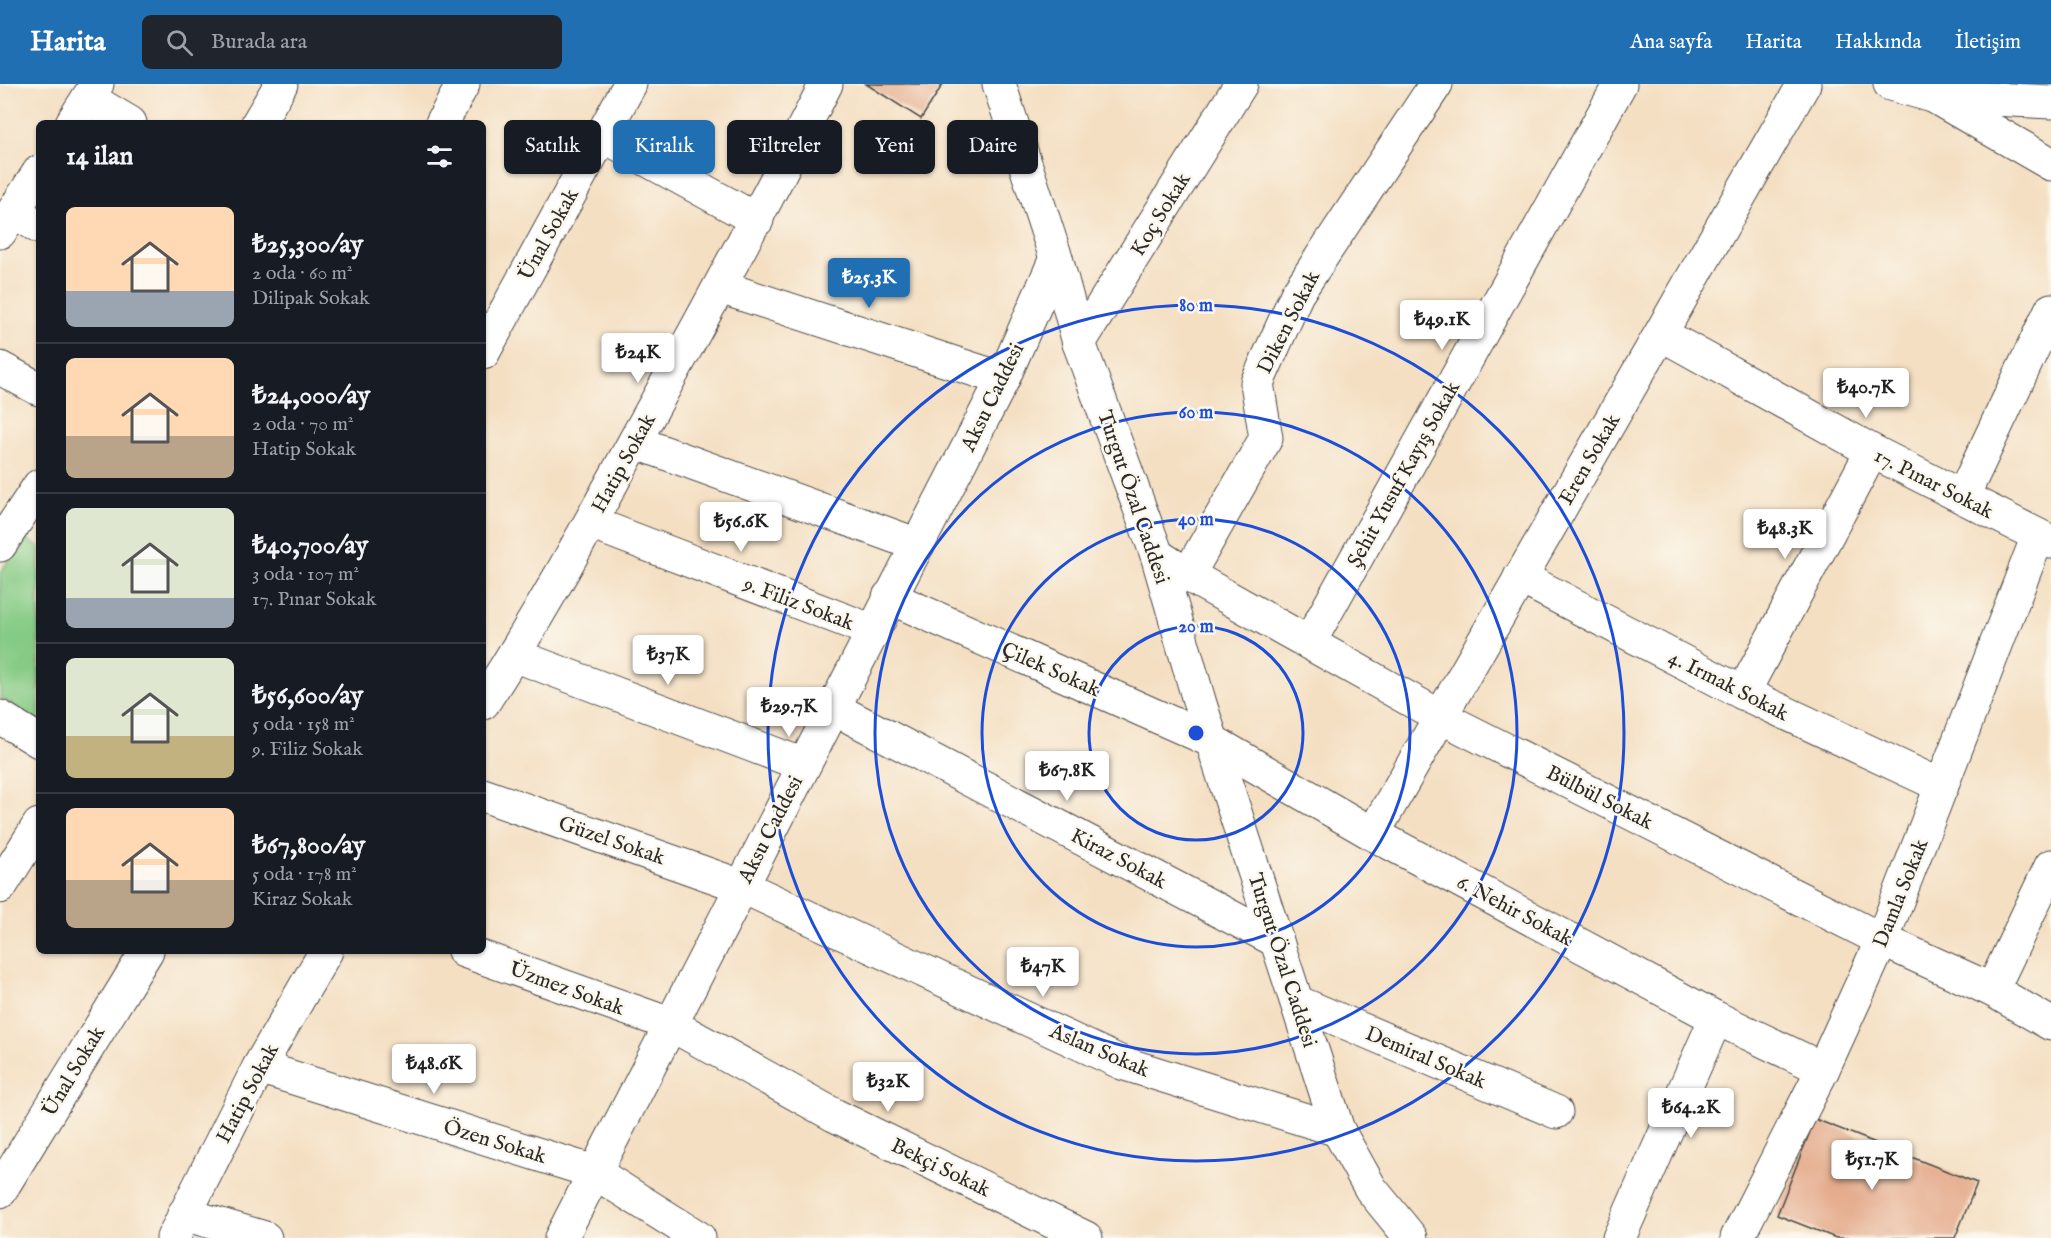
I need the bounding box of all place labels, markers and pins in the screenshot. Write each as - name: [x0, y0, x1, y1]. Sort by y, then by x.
- pin: ₺25.3K: [820, 258, 918, 309]
- pin: ₺49.1K: [1393, 300, 1491, 351]
- pin: ₺24K: [602, 333, 674, 384]
- pin: ₺40.7K: [1817, 368, 1915, 419]
- pin: ₺56.6K: [692, 502, 790, 553]
- pin: ₺48.3K: [1736, 509, 1834, 560]
- pin: ₺37K: [632, 635, 704, 686]
- pin: ₺29.7K: [740, 687, 838, 738]
- centre of rings: [1186, 723, 1206, 743]
- pin: ₺67.8K: [1018, 751, 1116, 802]
- pin: ₺47K: [1007, 947, 1079, 998]
- pin: ₺48.6K: [385, 1044, 483, 1095]
- pin: ₺32K: [852, 1062, 924, 1113]
- pin: ₺64.2K: [1642, 1088, 1740, 1139]
- pin: ₺51.7K: [1823, 1140, 1921, 1191]

